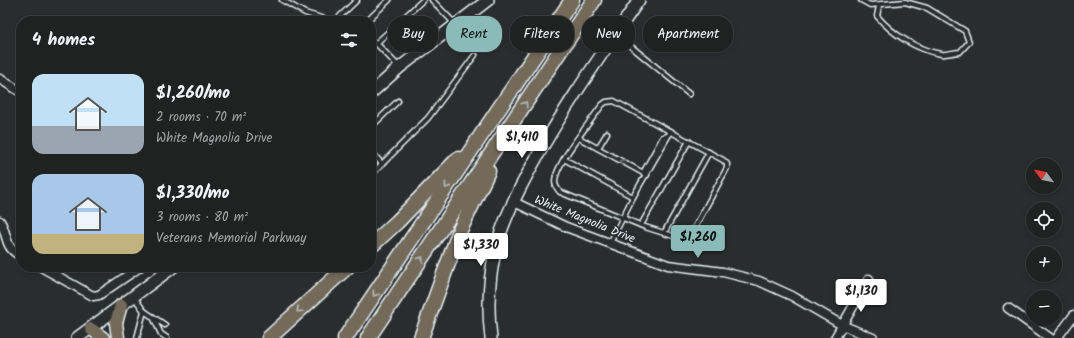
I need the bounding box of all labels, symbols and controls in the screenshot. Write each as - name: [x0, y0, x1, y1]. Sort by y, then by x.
- chip: Buy: [388, 16, 438, 52]
- chip: Rent: [446, 16, 502, 52]
- chip: Filters: [510, 16, 574, 52]
- chip: New: [582, 16, 635, 52]
- chip: Apartment: [643, 16, 733, 52]
- text: 4 homes: [32, 27, 95, 54]
- icon: filters: [338, 29, 360, 51]
- text: $1,260/mo: [156, 80, 230, 107]
- icon: home: [64, 90, 112, 138]
- one-way arrow: [520, 101, 527, 108]
- text: 2 rooms · 70 m²: [156, 107, 246, 128]
- pin: $1,410: [489, 125, 555, 159]
- text: $1,410: [506, 127, 538, 148]
- text: White Magnolia Drive: [156, 128, 272, 149]
- north arrow: [1026, 158, 1062, 194]
- map controls: [1026, 158, 1062, 326]
- one-way arrow: [619, 159, 627, 166]
- text: $1,330/mo: [156, 180, 229, 207]
- one-way arrow: [445, 182, 452, 189]
- icon: home: [64, 190, 112, 238]
- street label: White Magnolia Drive: [531, 191, 639, 249]
- button: locate: [1026, 202, 1062, 238]
- text: 3 rooms · 80 m²: [156, 207, 248, 228]
- pin: $1,260: [665, 225, 731, 259]
- text: $1,260: [680, 227, 716, 248]
- text: Veterans Memorial Parkway: [156, 228, 306, 249]
- pin: $1,330: [448, 233, 514, 267]
- text: $1,330: [463, 235, 499, 256]
- button: +: [1026, 246, 1062, 282]
- one-way arrow: [416, 256, 424, 263]
- pin: $1,130: [828, 279, 894, 313]
- text: $1,130: [845, 281, 877, 302]
- one-way arrow: [373, 290, 380, 297]
- button: −: [1026, 290, 1062, 326]
- one-way arrow: [296, 306, 304, 313]

